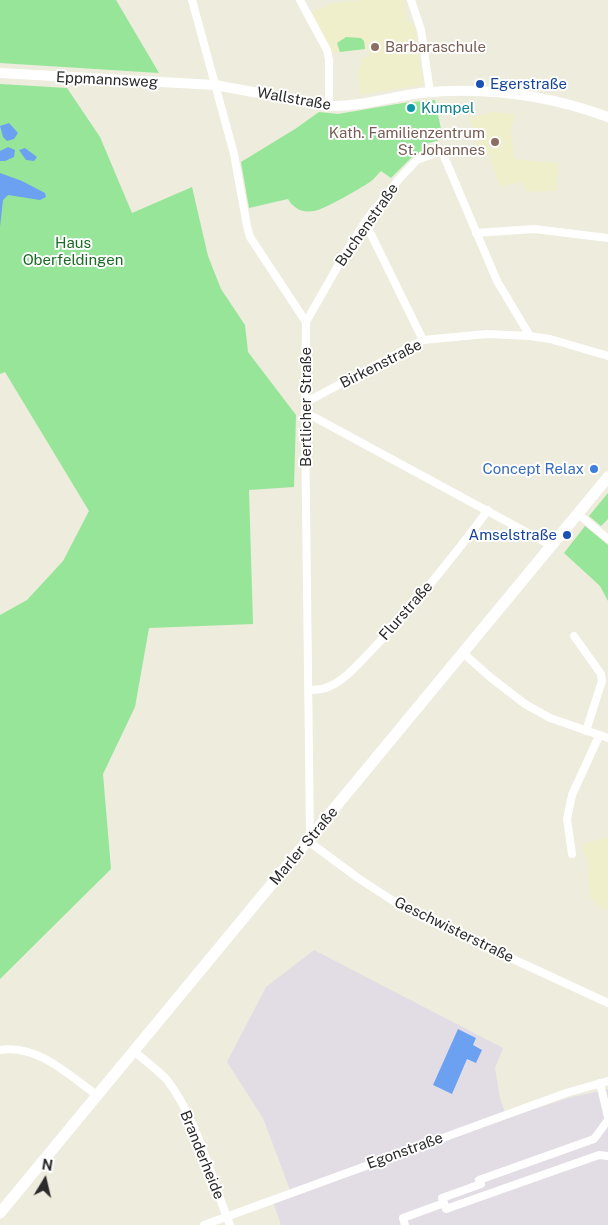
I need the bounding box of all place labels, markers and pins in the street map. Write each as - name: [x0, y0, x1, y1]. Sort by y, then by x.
- place label: Barbaraschule: [385, 38, 486, 56]
- marker: Barbaraschule: [369, 41, 381, 53]
- place label: Egerstraße: [490, 75, 567, 93]
- marker: Egerstraße: [474, 78, 486, 90]
- place label: Kumpel: [421, 99, 475, 117]
- marker: Kumpel: [405, 102, 417, 114]
- place label: Kath. Familienzentrum St. Johannes: [329, 124, 485, 159]
- marker: Kath. Familienzentrum St. Johannes: [489, 136, 501, 148]
- place label: Concept Relax: [482, 460, 584, 478]
- marker: Concept Relax: [588, 463, 600, 475]
- place label: Amselstraße: [469, 526, 557, 544]
- marker: Amselstraße: [561, 529, 573, 541]

